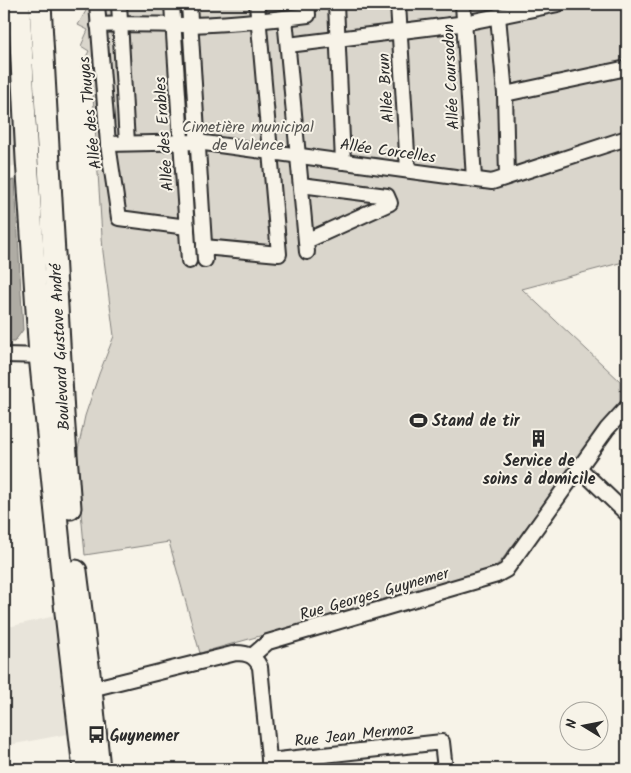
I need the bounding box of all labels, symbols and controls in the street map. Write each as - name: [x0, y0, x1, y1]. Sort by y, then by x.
- street label: Allée Coursodon: [436, 23, 467, 130]
- street label: Allée Brun: [372, 52, 401, 124]
- street label: Allée des Thuyas: [72, 55, 109, 170]
- street label: Allée des Erables: [148, 75, 181, 192]
- park label: Cimetière municipal de Valence: [182, 115, 314, 158]
- street label: Allée Corcelles: [338, 132, 437, 171]
- street label: Boulevard Gustave André: [44, 262, 77, 431]
- place label: Stand de tir: [432, 409, 521, 434]
- sports icon: Stand de tir: [408, 410, 428, 430]
- building icon: Service de soins à domicile: [529, 429, 549, 449]
- place label: Service de soins à domicile: [482, 449, 596, 492]
- street label: Rue Georges Guynemer: [297, 561, 454, 628]
- north arrow: [558, 700, 608, 750]
- street label: Rue Jean Mermoz: [293, 717, 415, 754]
- text: N: [561, 717, 584, 730]
- place label: Guynemer: [110, 724, 180, 749]
- bus stop icon: Guynemer: [86, 725, 106, 745]

